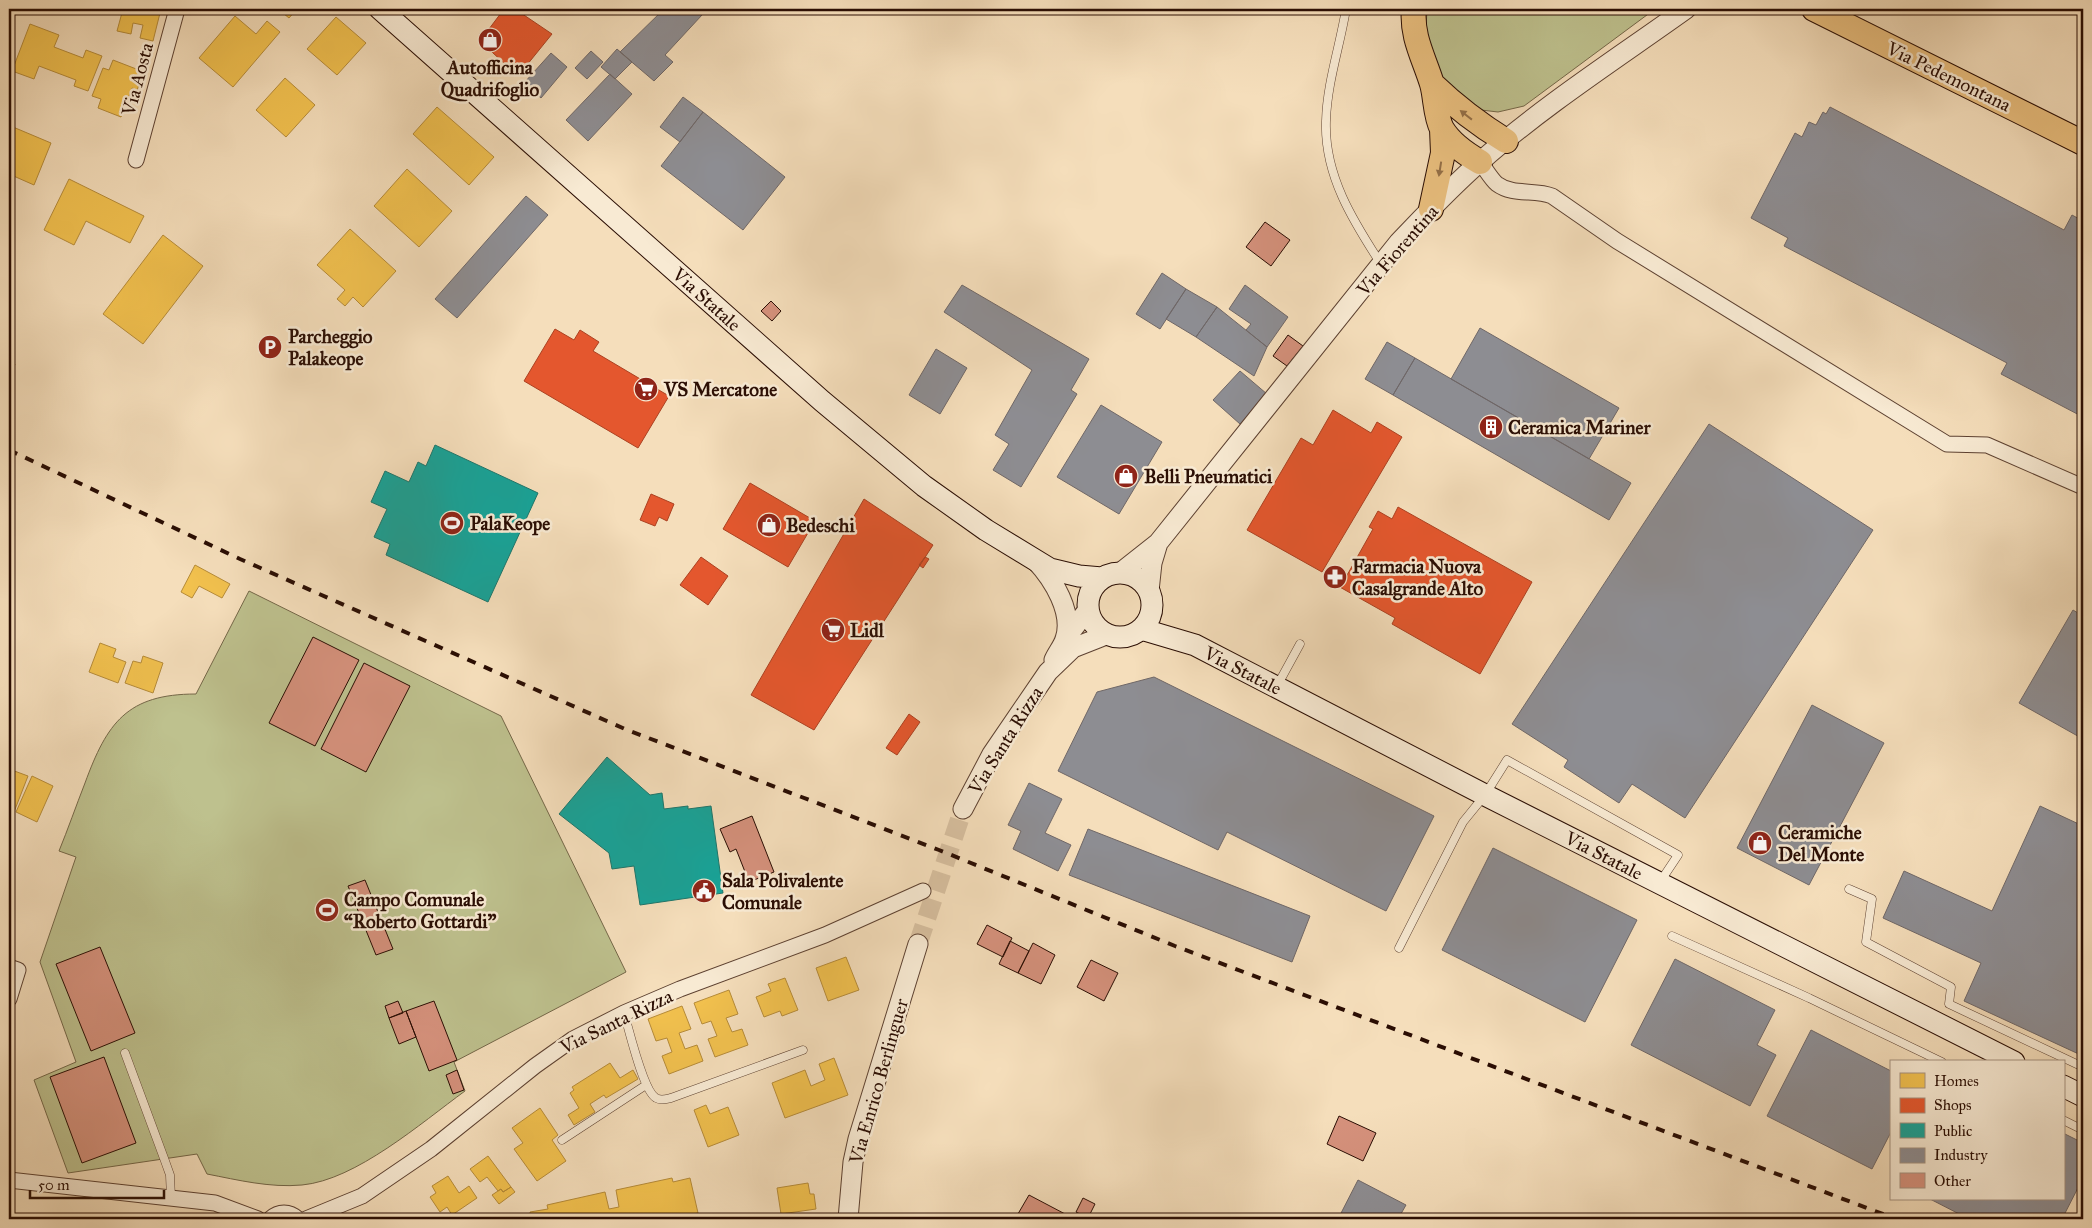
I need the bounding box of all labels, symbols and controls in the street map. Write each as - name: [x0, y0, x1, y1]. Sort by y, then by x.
- shop icon: Autofficina Quadrifoglio: [477, 27, 503, 53]
- street label: Via Pedemontana: [1882, 36, 2015, 117]
- street label: Via Aosta: [116, 39, 158, 119]
- place label: Autofficina Quadrifoglio: [441, 56, 539, 102]
- one-way arrow: [1460, 110, 1473, 121]
- one-way arrow: [1435, 162, 1443, 178]
- street label: Via Fiorentina: [1351, 199, 1444, 301]
- street label: Via Statale: [667, 262, 746, 336]
- place label: Parcheggio Palakeope: [288, 325, 373, 371]
- parking icon: Parcheggio Palakeope: [257, 334, 283, 360]
- supermarket icon: VS Mercatone: [633, 376, 659, 402]
- place label: VS Mercatone: [663, 378, 777, 401]
- building icon: Ceramica Mariner: [1478, 414, 1504, 440]
- place label: Ceramica Mariner: [1508, 416, 1651, 439]
- shop icon: Belli Pneumatici: [1113, 463, 1139, 489]
- place label: Belli Pneumatici: [1144, 465, 1273, 488]
- sports icon: PalaKeope: [439, 510, 465, 536]
- place label: PalaKeope: [470, 512, 550, 536]
- shop icon: Bedeschi: [756, 512, 782, 538]
- place label: Bedeschi: [786, 514, 855, 537]
- place label: Farmacia Nuova Casalgrande Alto: [1352, 555, 1483, 601]
- pharmacy icon: Farmacia Nuova Casalgrande Alto: [1322, 564, 1348, 590]
- supermarket icon: Lidl: [820, 617, 846, 643]
- place label: Lidl: [850, 619, 885, 642]
- street label: Via Statale: [1199, 641, 1285, 700]
- street label: Via Santa Rizza: [963, 681, 1048, 799]
- place label: Ceramiche Del Monte: [1778, 821, 1864, 866]
- street label: Via Statale: [1560, 826, 1646, 885]
- shop icon: Ceramiche Del Monte: [1747, 830, 1773, 856]
- place label: Sala Polivalente Comunale: [722, 869, 843, 914]
- public building icon: Sala Polivalente Comunale: [691, 878, 717, 904]
- place label: Campo Comunale “Roberto Gottardi”: [344, 888, 496, 933]
- sports icon: Campo Comunale “Roberto Gottardi”: [314, 897, 340, 923]
- street label: Via Santa Rizza: [555, 984, 677, 1059]
- street label: Via Enrico Berlinguer: [844, 995, 914, 1168]
- legend: [1890, 1060, 2064, 1200]
- text: Homes: [1934, 1072, 1979, 1090]
- text: Shops: [1934, 1096, 1972, 1114]
- text: Public: [1934, 1122, 1972, 1140]
- text: Industry: [1934, 1146, 1988, 1164]
- scale bar: [30, 1168, 164, 1200]
- text: Other: [1934, 1172, 1971, 1190]
- text: 50 m: [38, 1176, 70, 1194]

